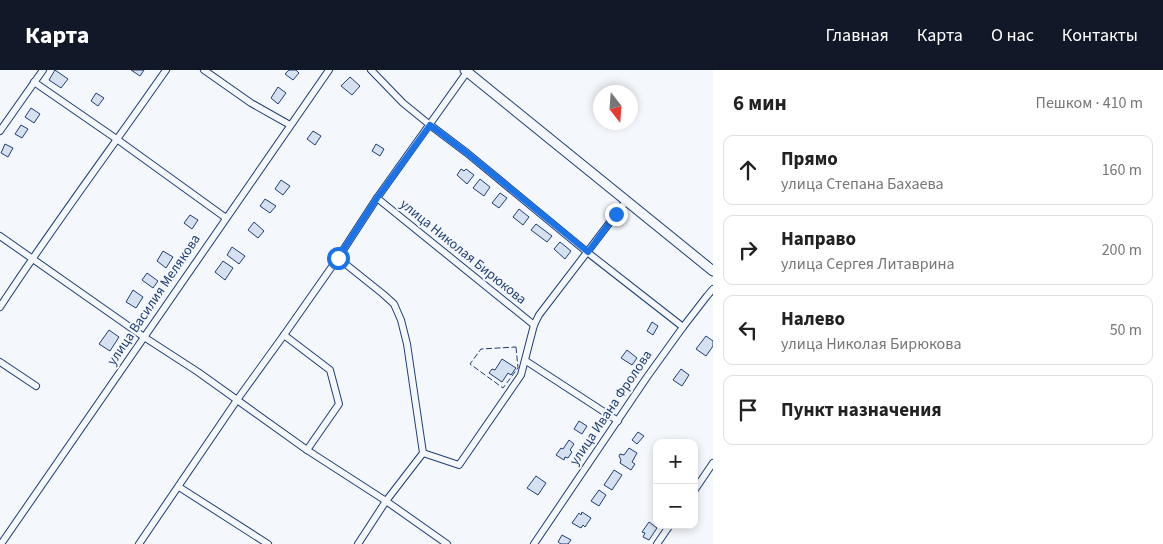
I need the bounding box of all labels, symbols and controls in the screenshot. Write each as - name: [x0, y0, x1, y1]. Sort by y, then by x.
- text: Карта: [25, 18, 89, 53]
- text: Главная: [826, 23, 889, 48]
- text: Карта: [917, 23, 963, 48]
- text: О нас: [991, 23, 1034, 48]
- text: Контакты: [1062, 23, 1138, 48]
- north arrow: [593, 85, 638, 130]
- text: 6 мин: [733, 88, 787, 118]
- text: Пешком · 410 m: [1036, 92, 1143, 114]
- text: Прямо: [781, 146, 838, 173]
- icon: ahead: [734, 156, 762, 184]
- text: 160 m: [1102, 159, 1142, 181]
- text: улица Степана Бахаева: [781, 173, 944, 195]
- street label: улица Николая Бирюкова: [395, 195, 531, 309]
- route end: [605, 203, 628, 226]
- text: Направо: [781, 226, 856, 253]
- street label: улица Василия Мелякова: [102, 230, 206, 370]
- icon: right: [734, 236, 762, 264]
- text: 200 m: [1102, 239, 1142, 261]
- route start: [327, 247, 350, 270]
- text: улица Сергея Литаврина: [781, 253, 955, 275]
- text: Налево: [781, 306, 845, 333]
- icon: left: [734, 316, 762, 344]
- text: 50 m: [1110, 319, 1142, 341]
- text: улица Николая Бирюкова: [781, 333, 961, 355]
- street label: улица Ивана Фролова: [565, 346, 657, 470]
- icon: arrive: [734, 396, 762, 424]
- text: Пункт назначения: [781, 397, 942, 424]
- map controls: [653, 439, 698, 529]
- button: +: [653, 439, 698, 484]
- button: −: [653, 484, 698, 529]

